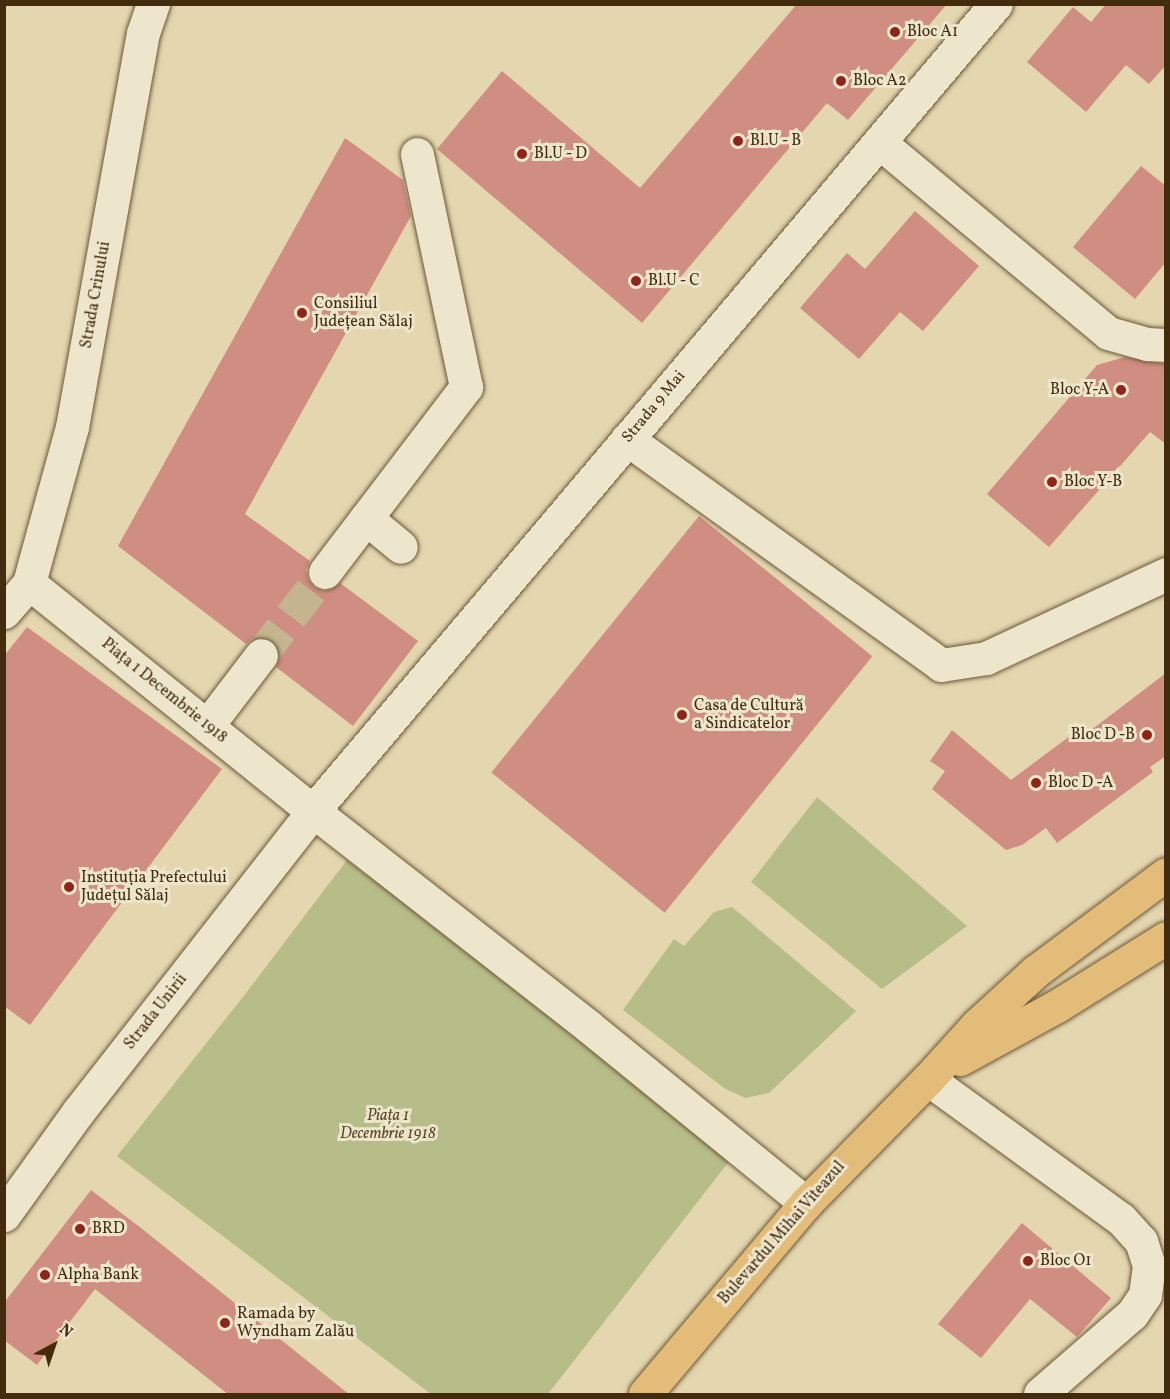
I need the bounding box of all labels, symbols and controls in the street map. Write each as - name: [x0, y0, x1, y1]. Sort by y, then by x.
- place label: Bloc A1: [907, 22, 958, 42]
- marker: Bloc A1: [888, 25, 902, 39]
- place label: Bloc A2: [853, 71, 906, 91]
- marker: Bloc A2: [834, 74, 848, 88]
- place label: Bl.U - B: [750, 131, 802, 151]
- marker: Bl.U - B: [731, 134, 745, 148]
- place label: Bl.U - D: [534, 144, 588, 164]
- marker: Bl.U - D: [515, 147, 529, 161]
- street label: Strada Crinului: [77, 240, 115, 350]
- place label: Bl.U - C: [648, 271, 700, 291]
- marker: Bl.U - C: [629, 274, 643, 288]
- place label: Consiliul Județean Sălaj: [314, 294, 413, 332]
- marker: Consiliul Județean Sălaj: [295, 306, 309, 320]
- street label: Strada 9 Mai: [618, 367, 690, 447]
- place label: Bloc Y-A: [1050, 380, 1109, 400]
- marker: Bloc Y-A: [1114, 383, 1128, 397]
- place label: Bloc Y-B: [1064, 472, 1123, 492]
- marker: Bloc Y-B: [1045, 475, 1059, 489]
- street label: Piața 1 Decembrie 1918: [97, 634, 231, 748]
- place label: Casa de Cultură a Sindicatelor: [694, 696, 804, 734]
- marker: Casa de Cultură a Sindicatelor: [675, 708, 689, 722]
- place label: Bloc D -B: [1070, 725, 1135, 745]
- marker: Bloc D -B: [1140, 728, 1154, 742]
- place label: Bloc D -A: [1048, 773, 1114, 793]
- marker: Bloc D -A: [1029, 776, 1043, 790]
- place label: Instituția Prefectului Județul Sălaj: [81, 868, 227, 906]
- marker: Instituția Prefectului Județul Sălaj: [62, 880, 76, 894]
- street label: Strada Unirii: [120, 970, 192, 1054]
- park label: Piața 1 Decembrie 1918: [340, 1106, 436, 1144]
- street label: Bulevardul Mihai Viteazul: [715, 1157, 849, 1309]
- place label: BRD: [92, 1219, 125, 1239]
- marker: BRD: [73, 1222, 87, 1236]
- place label: Bloc O1: [1040, 1251, 1092, 1271]
- marker: Bloc O1: [1021, 1254, 1035, 1268]
- place label: Alpha Bank: [57, 1265, 139, 1285]
- marker: Alpha Bank: [38, 1268, 52, 1282]
- place label: Ramada by Wyndham Zalău: [237, 1304, 354, 1342]
- north arrow: [24, 1315, 84, 1375]
- marker: Ramada by Wyndham Zalău: [218, 1316, 232, 1330]
- text: N: [54, 1319, 77, 1343]

